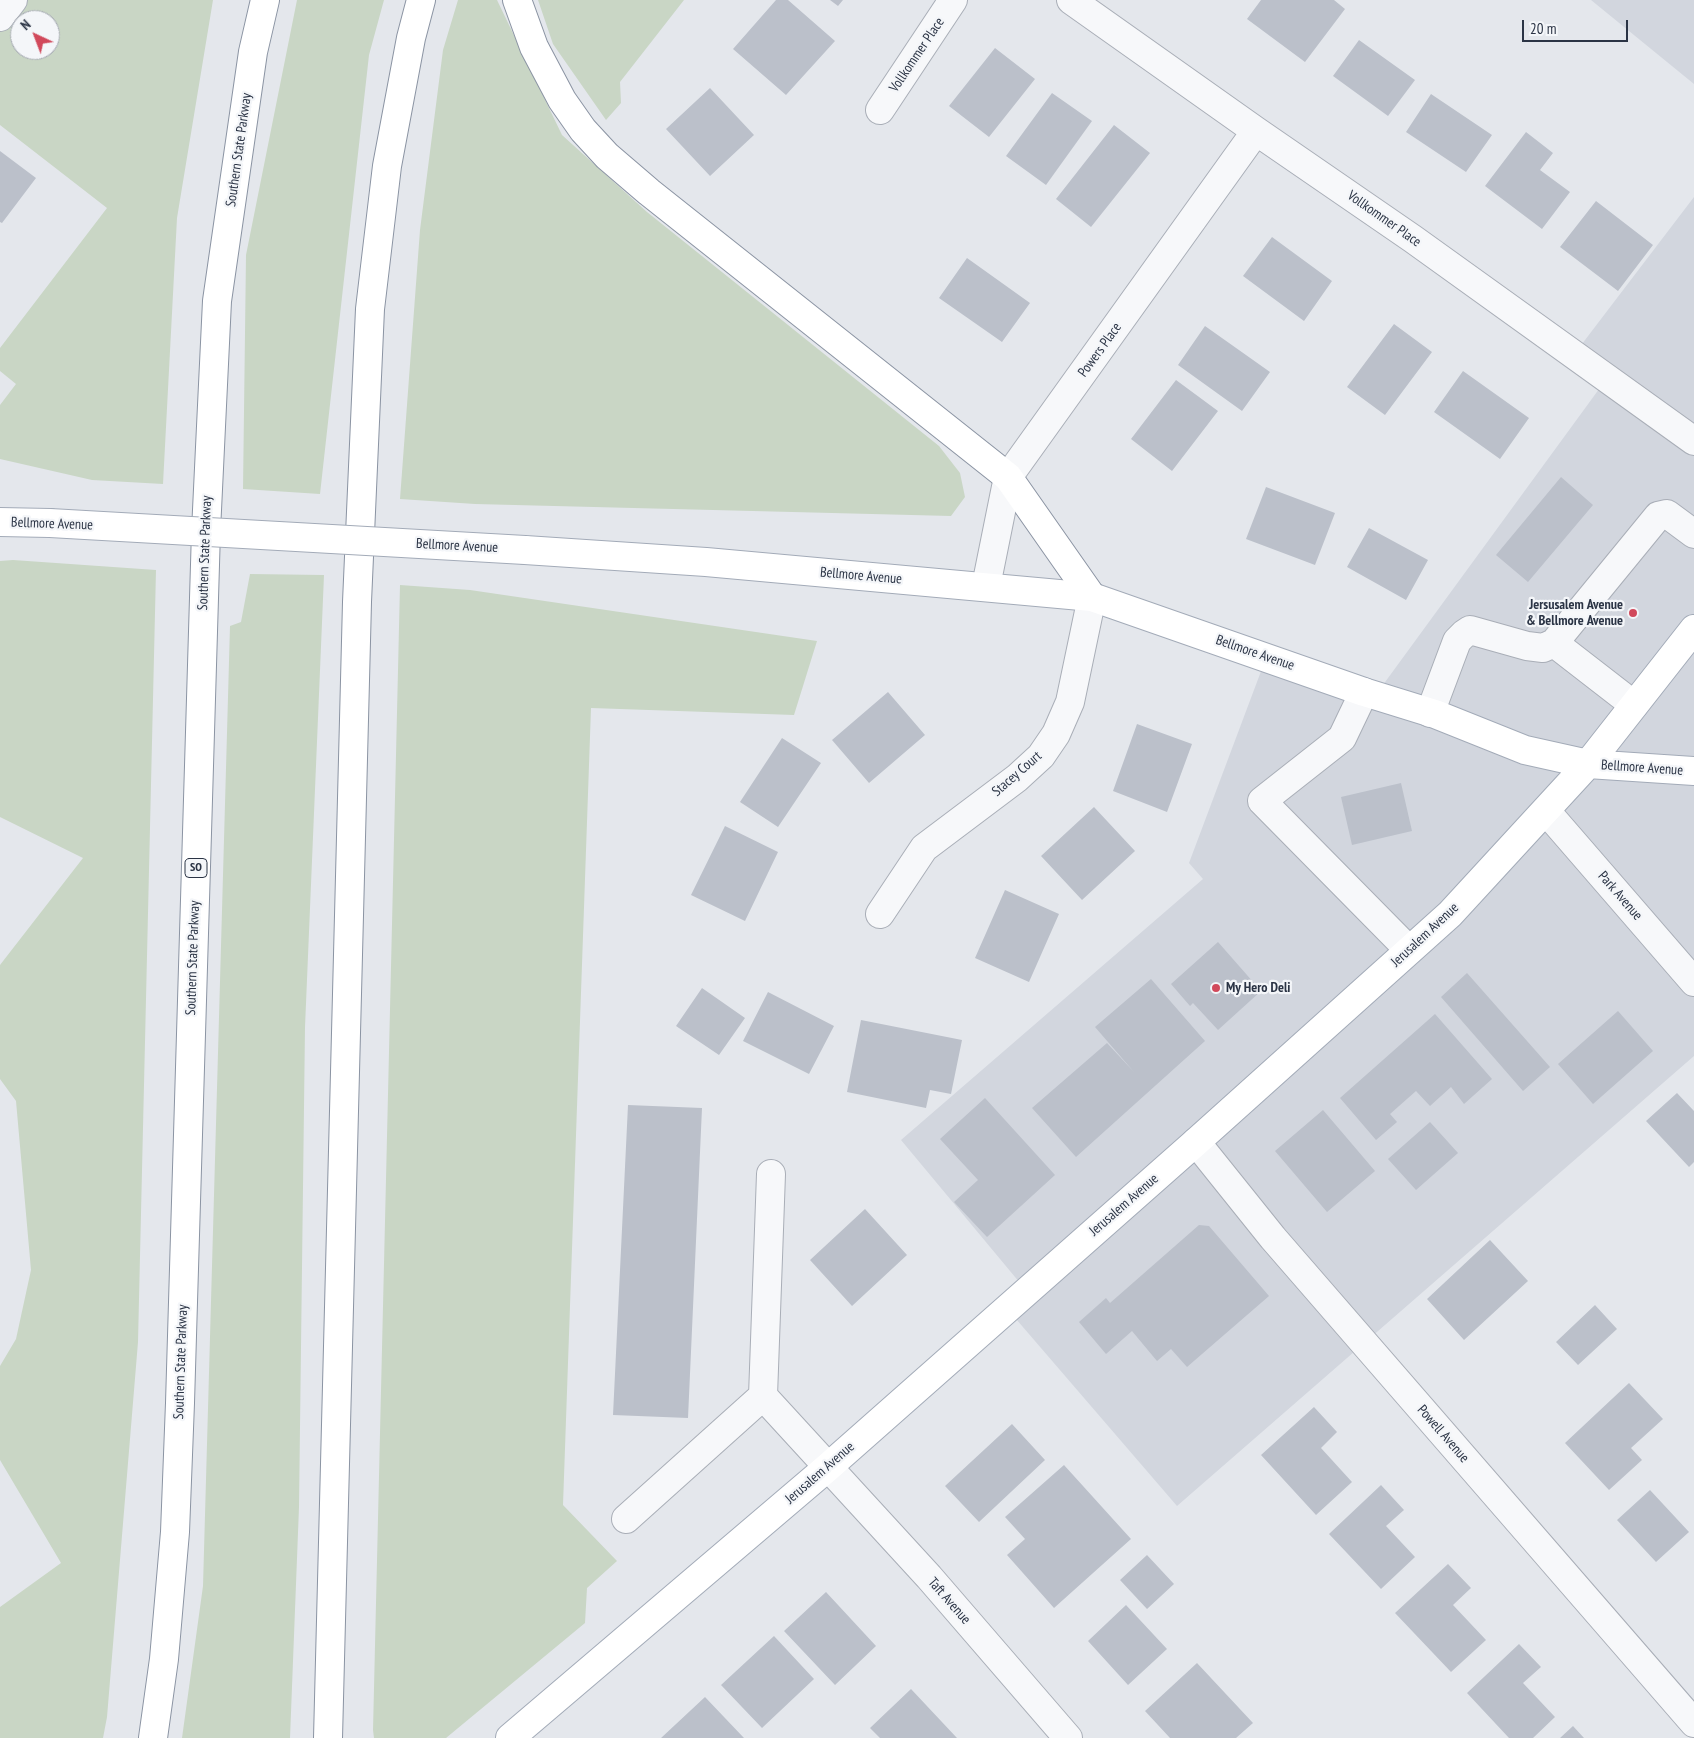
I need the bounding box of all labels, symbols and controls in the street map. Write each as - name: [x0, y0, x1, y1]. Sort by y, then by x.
- north arrow: [10, 10, 60, 60]
- scale bar: [1524, 10, 1630, 42]
- street label: Vollkommer Place: [886, 15, 948, 95]
- text: N: [17, 16, 34, 34]
- text: 20 m: [1530, 19, 1556, 38]
- street label: Southern State Parkway: [223, 92, 255, 208]
- street label: Vollkommer Place: [1344, 187, 1424, 251]
- street label: Powers Place: [1075, 320, 1125, 380]
- street label: Southern State Parkway: [195, 495, 215, 611]
- street label: Bellmore Avenue: [11, 514, 93, 534]
- street label: Bellmore Avenue: [416, 535, 498, 557]
- street label: Bellmore Avenue: [819, 564, 903, 588]
- place label: Jersusalem Avenue & Bellmore Avenue: [1526, 597, 1623, 630]
- marker: Jersusalem Avenue & Bellmore Avenue: [1627, 607, 1639, 619]
- street label: Bellmore Avenue: [1213, 632, 1297, 674]
- street label: Stacey Court: [989, 748, 1045, 800]
- street label: Bellmore Avenue: [1600, 757, 1684, 779]
- road number: SO: [185, 858, 207, 878]
- street label: Park Avenue: [1594, 868, 1646, 924]
- street label: Southern State Parkway: [183, 900, 203, 1016]
- street label: Jerusalem Avenue: [1388, 900, 1462, 970]
- place label: My Hero Deli: [1226, 980, 1290, 996]
- marker: My Hero Deli: [1210, 982, 1222, 994]
- street label: Jerusalem Avenue: [1086, 1170, 1162, 1240]
- street label: Southern State Parkway: [171, 1304, 191, 1420]
- street label: Powell Avenue: [1413, 1402, 1473, 1466]
- street label: Jerusalem Avenue: [782, 1438, 858, 1508]
- street label: Taft Avenue: [924, 1574, 974, 1628]

